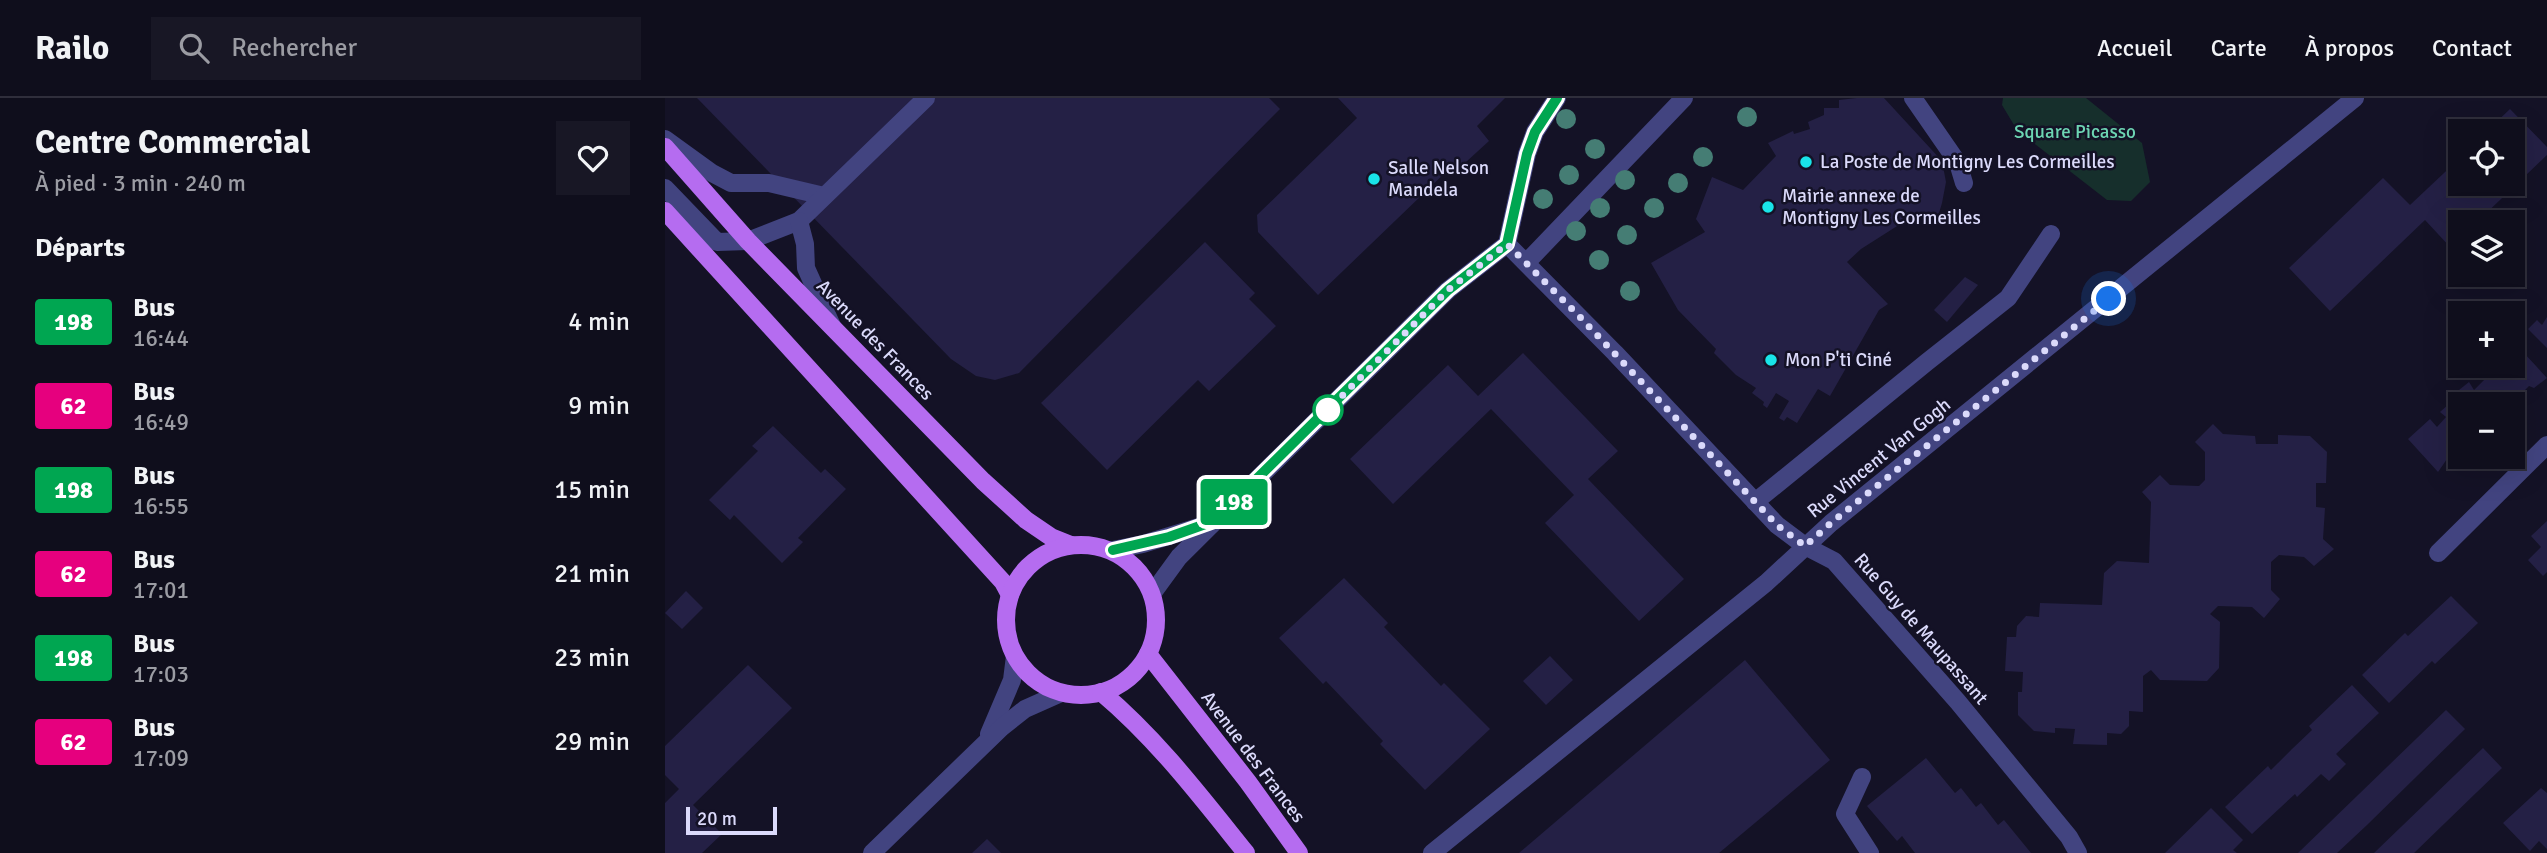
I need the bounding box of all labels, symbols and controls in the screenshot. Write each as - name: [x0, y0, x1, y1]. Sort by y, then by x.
- search box: [151, 17, 641, 80]
- text: Railo: [35, 28, 109, 69]
- icon: search: [175, 29, 213, 67]
- text: Rechercher: [231, 32, 357, 64]
- text: Accueil: [2097, 33, 2173, 63]
- text: Carte: [2211, 33, 2267, 63]
- text: À propos: [2305, 33, 2394, 63]
- text: Contact: [2432, 33, 2512, 63]
- map controls: [2448, 119, 2525, 469]
- button: locate: [2448, 119, 2525, 196]
- park label: Square Picasso: [2014, 120, 2136, 144]
- button: heart: [556, 121, 630, 195]
- text: Centre Commercial: [35, 122, 311, 163]
- place label: La Poste de Montigny Les Cormeilles: [1820, 150, 2115, 174]
- marker: La Poste de Montigny Les Cormeilles: [1798, 154, 1814, 170]
- place label: Salle Nelson Mandela: [1388, 156, 1489, 202]
- text: À pied · 3 min · 240 m: [35, 169, 246, 198]
- marker: Salle Nelson Mandela: [1366, 171, 1382, 187]
- place label: Mairie annexe de Montigny Les Cormeilles: [1782, 184, 1981, 230]
- marker: Mairie annexe de Montigny Les Cormeilles: [1760, 199, 1776, 215]
- button: layers: [2448, 210, 2525, 287]
- text: Départs: [35, 232, 125, 264]
- street label: Avenue des Frances: [811, 275, 939, 405]
- your location: [2091, 281, 2126, 316]
- text: Bus: [133, 292, 175, 324]
- button: +: [2448, 301, 2525, 378]
- text: 4 min: [568, 306, 630, 338]
- text: 198: [54, 307, 93, 337]
- text: 16:44: [133, 324, 189, 353]
- place label: Mon P'ti Ciné: [1785, 348, 1892, 372]
- marker: Mon P'ti Ciné: [1763, 352, 1779, 368]
- text: Bus: [133, 376, 175, 408]
- text: 9 min: [568, 390, 630, 422]
- text: 62: [61, 391, 86, 421]
- button: −: [2448, 392, 2525, 469]
- street label: Rue Vincent Van Gogh: [1802, 393, 1956, 523]
- unlabelled marker: [1313, 395, 1343, 425]
- text: 16:49: [133, 408, 189, 437]
- text: Bus: [133, 460, 175, 492]
- text: 15 min: [554, 474, 630, 506]
- text: 198: [54, 475, 93, 505]
- line badge: 198: [1194, 479, 1274, 525]
- text: 198: [1215, 487, 1253, 517]
- text: 16:55: [133, 492, 189, 521]
- text: Bus: [133, 544, 175, 576]
- street label: Rue Guy de Maupassant: [1849, 548, 1994, 710]
- text: 21 min: [554, 558, 630, 590]
- text: 62: [61, 559, 86, 589]
- text: 17:01: [133, 576, 189, 605]
- text: Bus: [133, 628, 175, 660]
- text: 23 min: [554, 642, 630, 674]
- text: 198: [54, 643, 93, 673]
- text: 17:03: [133, 660, 189, 689]
- street label: Avenue des Frances: [1196, 686, 1310, 828]
- text: Bus: [133, 712, 175, 744]
- text: 29 min: [554, 726, 630, 758]
- text: 62: [61, 727, 86, 757]
- text: 17:09: [133, 744, 189, 773]
- scale bar: [686, 804, 777, 836]
- text: 20 m: [697, 807, 737, 831]

